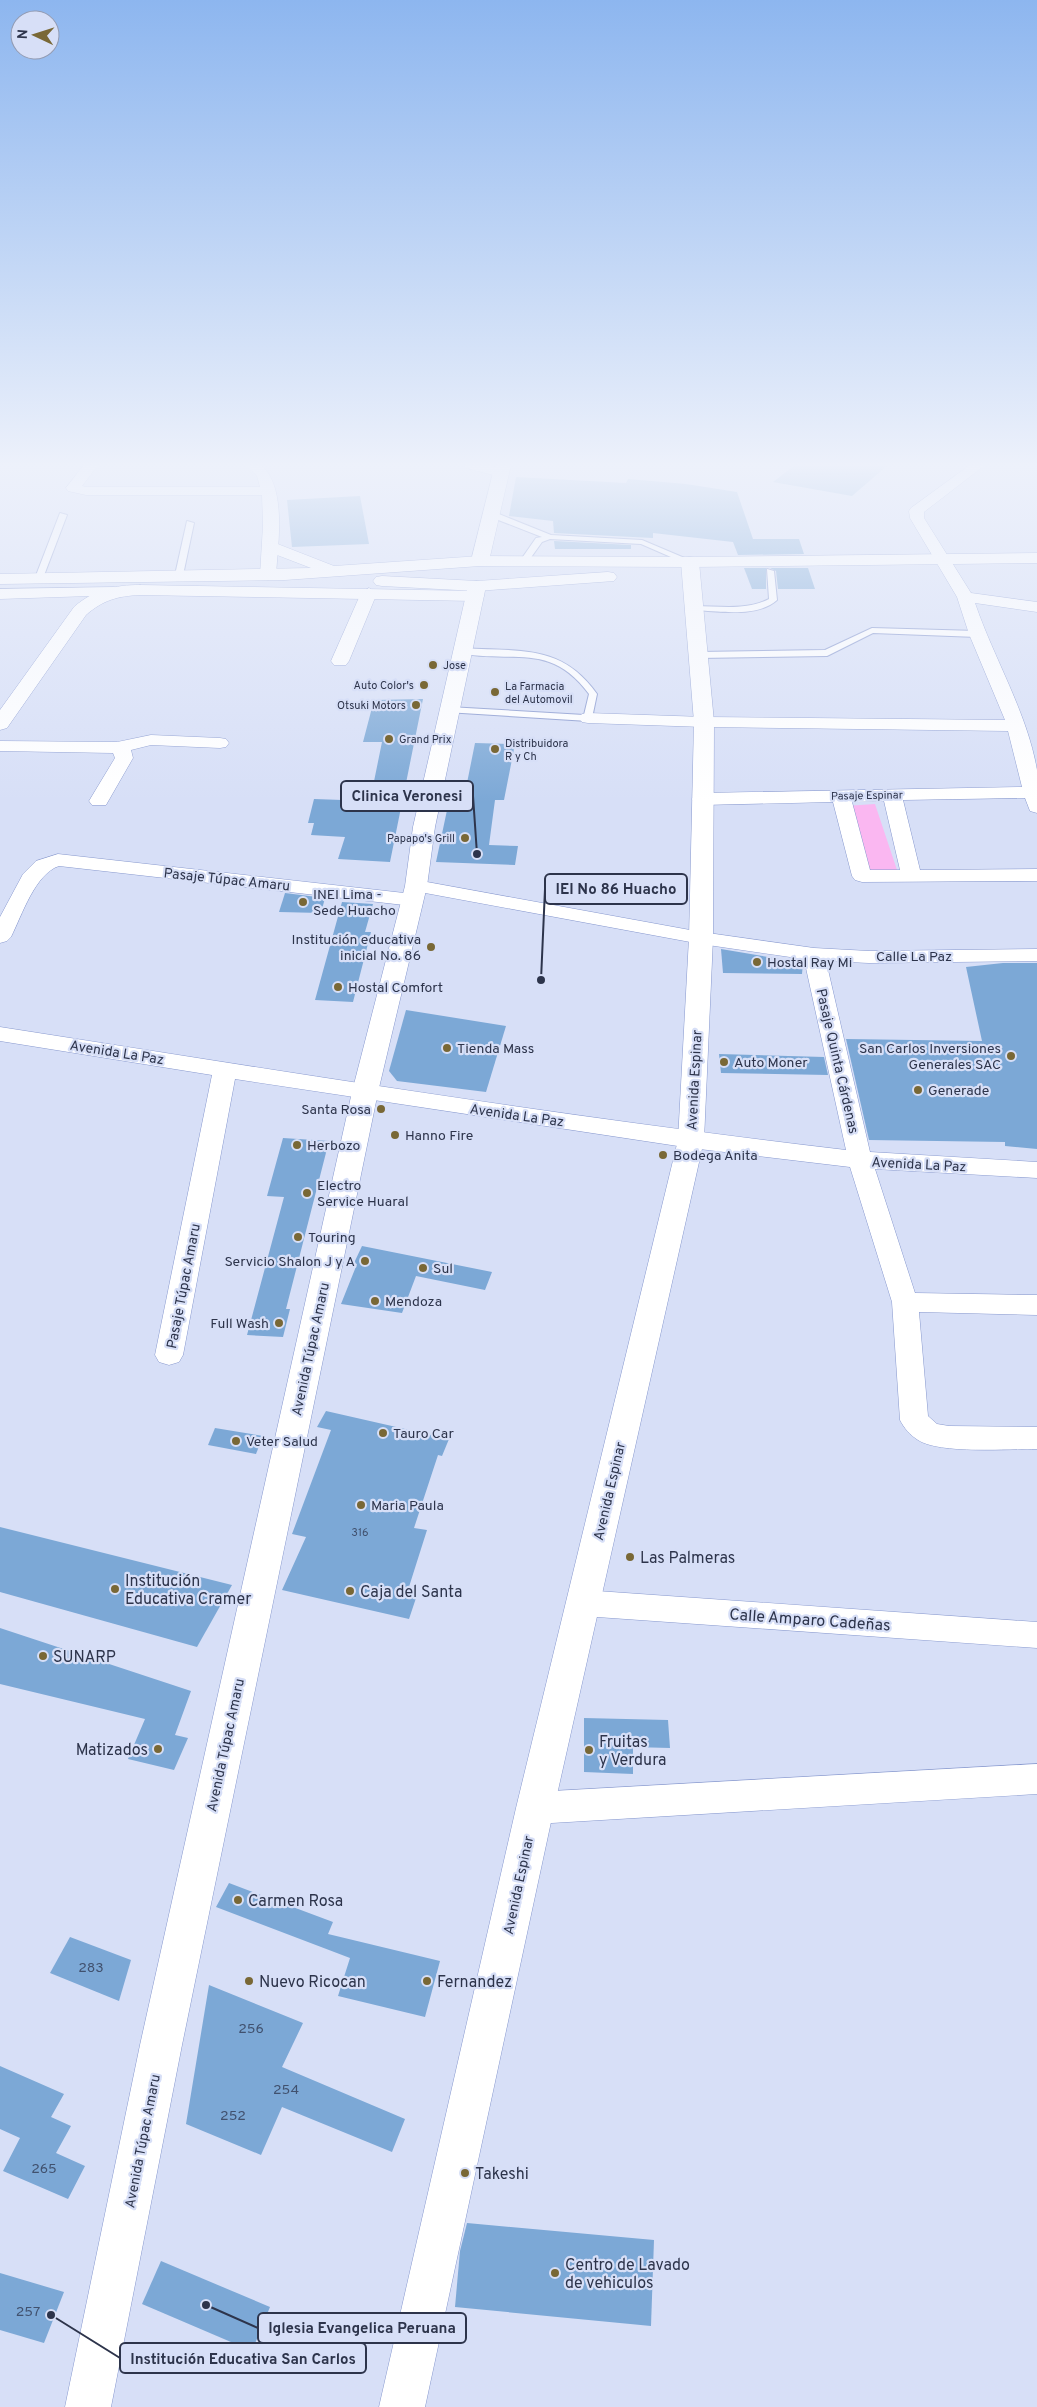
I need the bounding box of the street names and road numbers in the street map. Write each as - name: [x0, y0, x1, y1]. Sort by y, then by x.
- street label: Pasaje Espinar: [831, 788, 904, 804]
- street label: Pasaje Túpac Amaru: [163, 865, 291, 896]
- street label: Calle La Paz: [876, 949, 952, 966]
- street label: Pasaje Quinta Cárdenas: [812, 987, 862, 1136]
- street label: Avenida Espinar: [684, 1029, 707, 1131]
- street label: Avenida La Paz: [69, 1038, 165, 1069]
- street label: Avenida La Paz: [469, 1101, 565, 1132]
- street label: Avenida La Paz: [871, 1155, 967, 1176]
- street label: Pasaje Túpac Amaru: [164, 1222, 205, 1350]
- street label: Avenida Túpac Amaru: [289, 1281, 334, 1418]
- street label: Avenida Espinar: [591, 1440, 630, 1542]
- street label: Calle Amparo Cadeñas: [729, 1605, 891, 1637]
- street label: Avenida Túpac Amaru: [204, 1677, 249, 1814]
- street label: Avenida Espinar: [501, 1834, 538, 1936]
- street label: Avenida Túpac Amaru: [122, 2073, 165, 2210]

